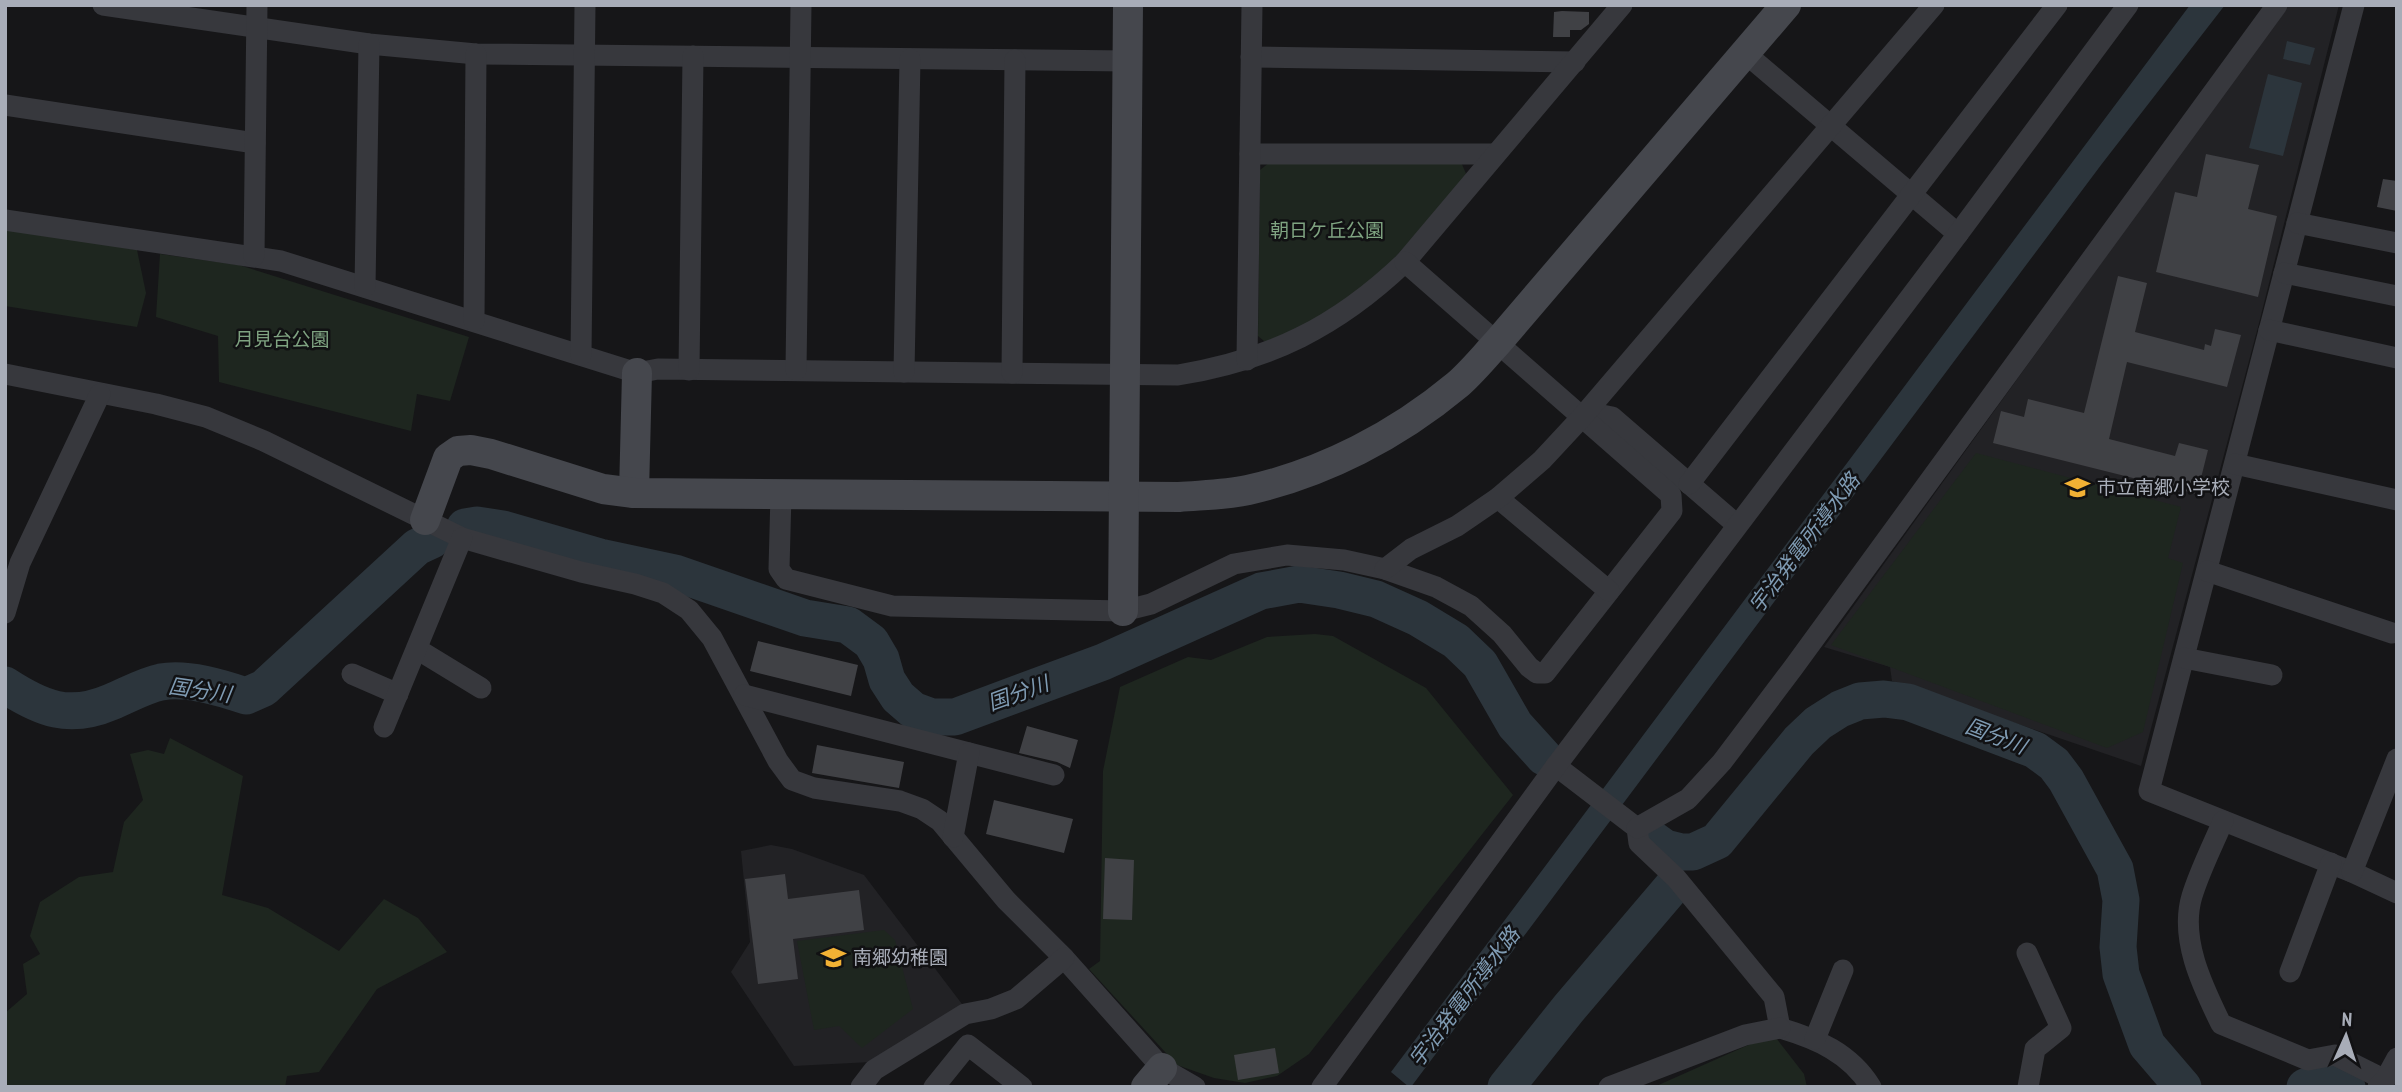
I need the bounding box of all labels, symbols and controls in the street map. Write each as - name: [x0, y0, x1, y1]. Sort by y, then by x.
- park label: 朝日ケ丘公園: [1270, 218, 1384, 242]
- park label: 月見台公園: [234, 327, 330, 351]
- water label: 宇治発電所導水路: [1743, 466, 1867, 618]
- school or university icon: 市立南郷小学校: [2063, 473, 2091, 501]
- place label: 市立南郷小学校: [2097, 475, 2230, 499]
- water label: 国分川: [984, 669, 1054, 716]
- water label: 国分川: [167, 672, 235, 708]
- water label: 国分川: [1962, 712, 2032, 761]
- water label: 宇治発電所導水路: [1403, 920, 1527, 1072]
- school or university icon: 南郷幼稚園: [819, 943, 847, 971]
- place label: 南郷幼稚園: [853, 945, 948, 969]
- north arrow: [2311, 1001, 2381, 1071]
- text: N: [2341, 1007, 2353, 1031]

